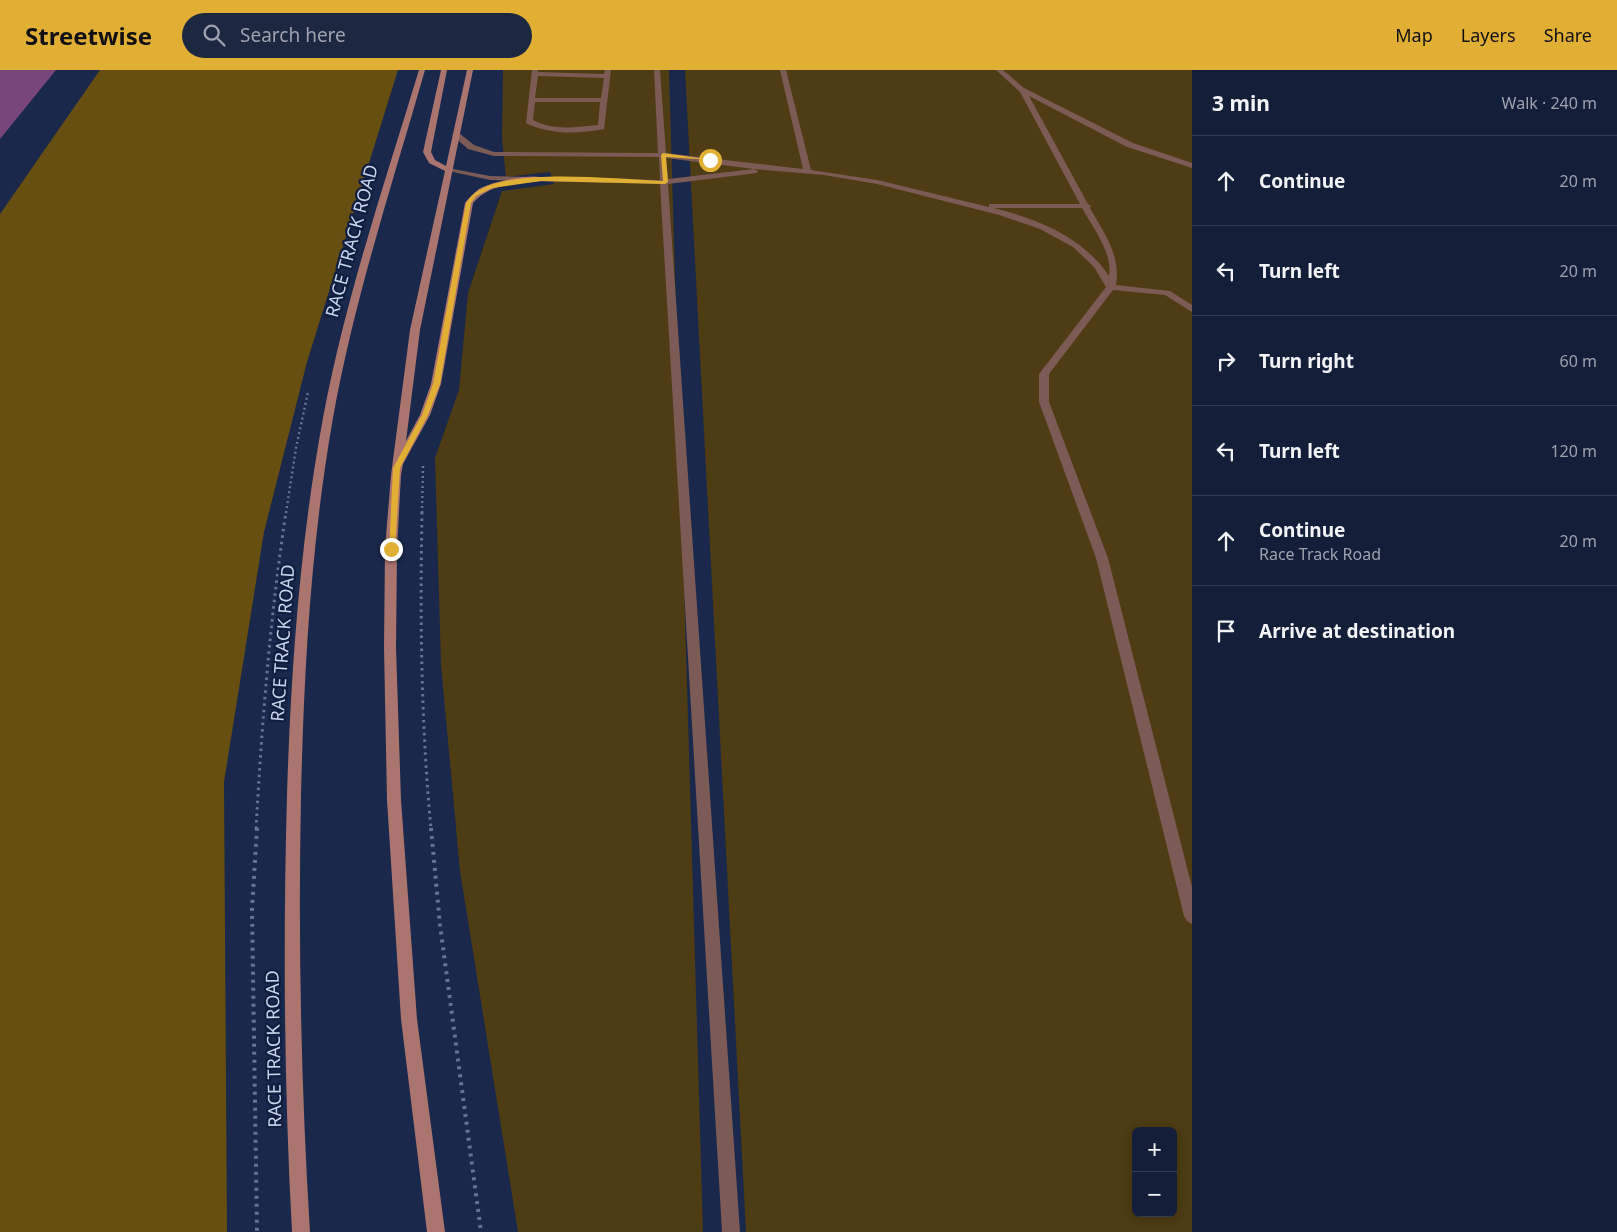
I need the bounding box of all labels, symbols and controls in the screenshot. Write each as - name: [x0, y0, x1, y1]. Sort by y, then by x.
- search box: [182, 13, 532, 58]
- text: Streetwise: [25, 19, 152, 52]
- icon: search: [200, 21, 228, 49]
- text: Search here: [240, 22, 346, 48]
- text: Map: [1395, 23, 1433, 47]
- text: Layers: [1461, 23, 1516, 47]
- text: Share: [1544, 23, 1592, 47]
- text: 3 min: [1212, 89, 1270, 117]
- text: Walk · 240 m: [1502, 92, 1597, 114]
- route start: [699, 149, 722, 172]
- street label: RACE TRACK ROAD: [319, 162, 383, 320]
- icon: ahead: [1212, 167, 1240, 195]
- text: Continue: [1259, 168, 1345, 194]
- text: 20 m: [1560, 170, 1597, 192]
- icon: left: [1212, 257, 1240, 285]
- text: Turn left: [1259, 258, 1340, 284]
- text: 20 m: [1560, 260, 1597, 282]
- icon: right: [1212, 347, 1240, 375]
- text: Turn right: [1259, 348, 1354, 374]
- text: 60 m: [1560, 350, 1597, 372]
- icon: left: [1212, 437, 1240, 465]
- text: Turn left: [1259, 438, 1340, 464]
- text: 120 m: [1550, 440, 1597, 462]
- text: Continue: [1259, 517, 1345, 543]
- icon: ahead: [1212, 527, 1240, 555]
- text: 20 m: [1560, 530, 1597, 552]
- route end: [380, 538, 403, 561]
- text: Race Track Road: [1259, 543, 1381, 565]
- street label: RACE TRACK ROAD: [265, 564, 299, 722]
- icon: arrive: [1212, 617, 1240, 645]
- text: Arrive at destination: [1259, 618, 1455, 644]
- street label: RACE TRACK ROAD: [260, 970, 286, 1128]
- map controls: [1132, 1127, 1177, 1217]
- button: +: [1132, 1127, 1177, 1172]
- button: −: [1132, 1172, 1177, 1217]

